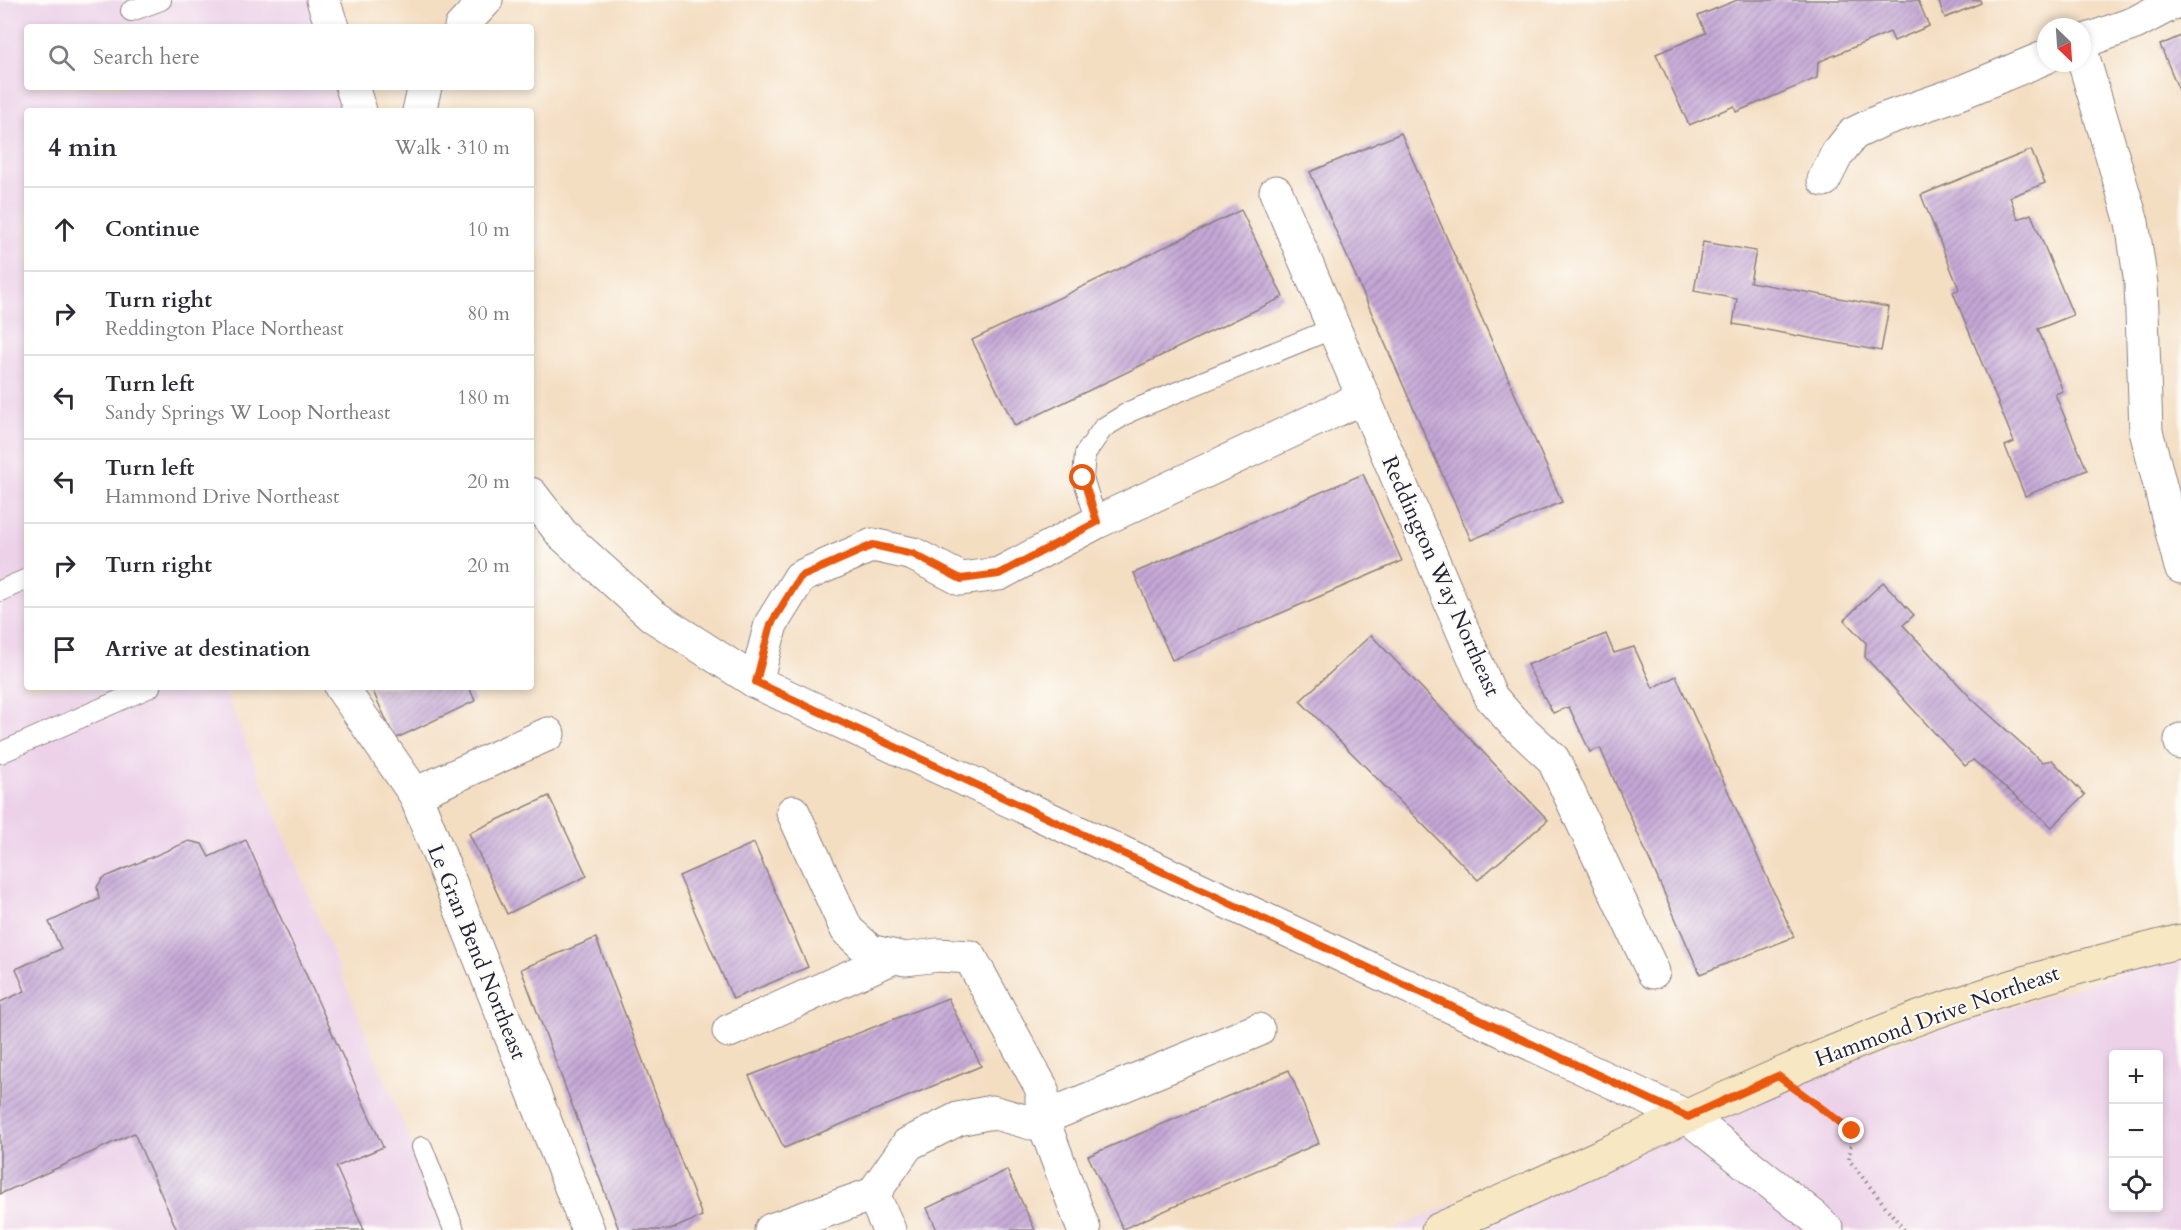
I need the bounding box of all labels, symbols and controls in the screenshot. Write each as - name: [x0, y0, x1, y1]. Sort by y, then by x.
- north arrow: [2037, 18, 2091, 72]
- search box: [24, 24, 534, 90]
- icon: search: [45, 41, 78, 74]
- text: Search here: [93, 42, 200, 72]
- text: 4 min: [48, 130, 117, 165]
- text: Walk · 310 m: [395, 134, 510, 161]
- icon: ahead: [48, 213, 81, 246]
- text: Continue: [105, 214, 200, 244]
- text: 10 m: [467, 216, 510, 243]
- text: Turn right: [105, 285, 212, 315]
- icon: right: [48, 297, 81, 330]
- text: 80 m: [467, 300, 510, 327]
- text: Reddington Place Northeast: [105, 315, 344, 342]
- text: Turn left: [105, 369, 194, 399]
- icon: left: [48, 381, 81, 414]
- text: 180 m: [457, 384, 510, 411]
- text: Sandy Springs W Loop Northeast: [105, 399, 390, 426]
- street label: Reddington Way Northeast: [1374, 451, 1508, 701]
- text: Turn left: [105, 453, 194, 483]
- route start: [1069, 464, 1095, 490]
- icon: left: [48, 465, 81, 498]
- text: 20 m: [467, 468, 510, 495]
- text: Hammond Drive Northeast: [105, 483, 339, 510]
- icon: right: [48, 549, 81, 582]
- text: Turn right: [105, 550, 212, 580]
- text: 20 m: [467, 552, 510, 579]
- icon: arrive: [48, 633, 81, 666]
- text: Arrive at destination: [105, 634, 310, 664]
- street label: Le Gran Bend Northeast: [420, 840, 534, 1064]
- street label: Hammond Drive Northeast: [1811, 958, 2063, 1074]
- map controls: [2109, 1050, 2163, 1212]
- button: +: [2109, 1050, 2163, 1104]
- button: −: [2109, 1104, 2163, 1158]
- route end: [1838, 1117, 1864, 1143]
- button: locate: [2109, 1158, 2163, 1212]

